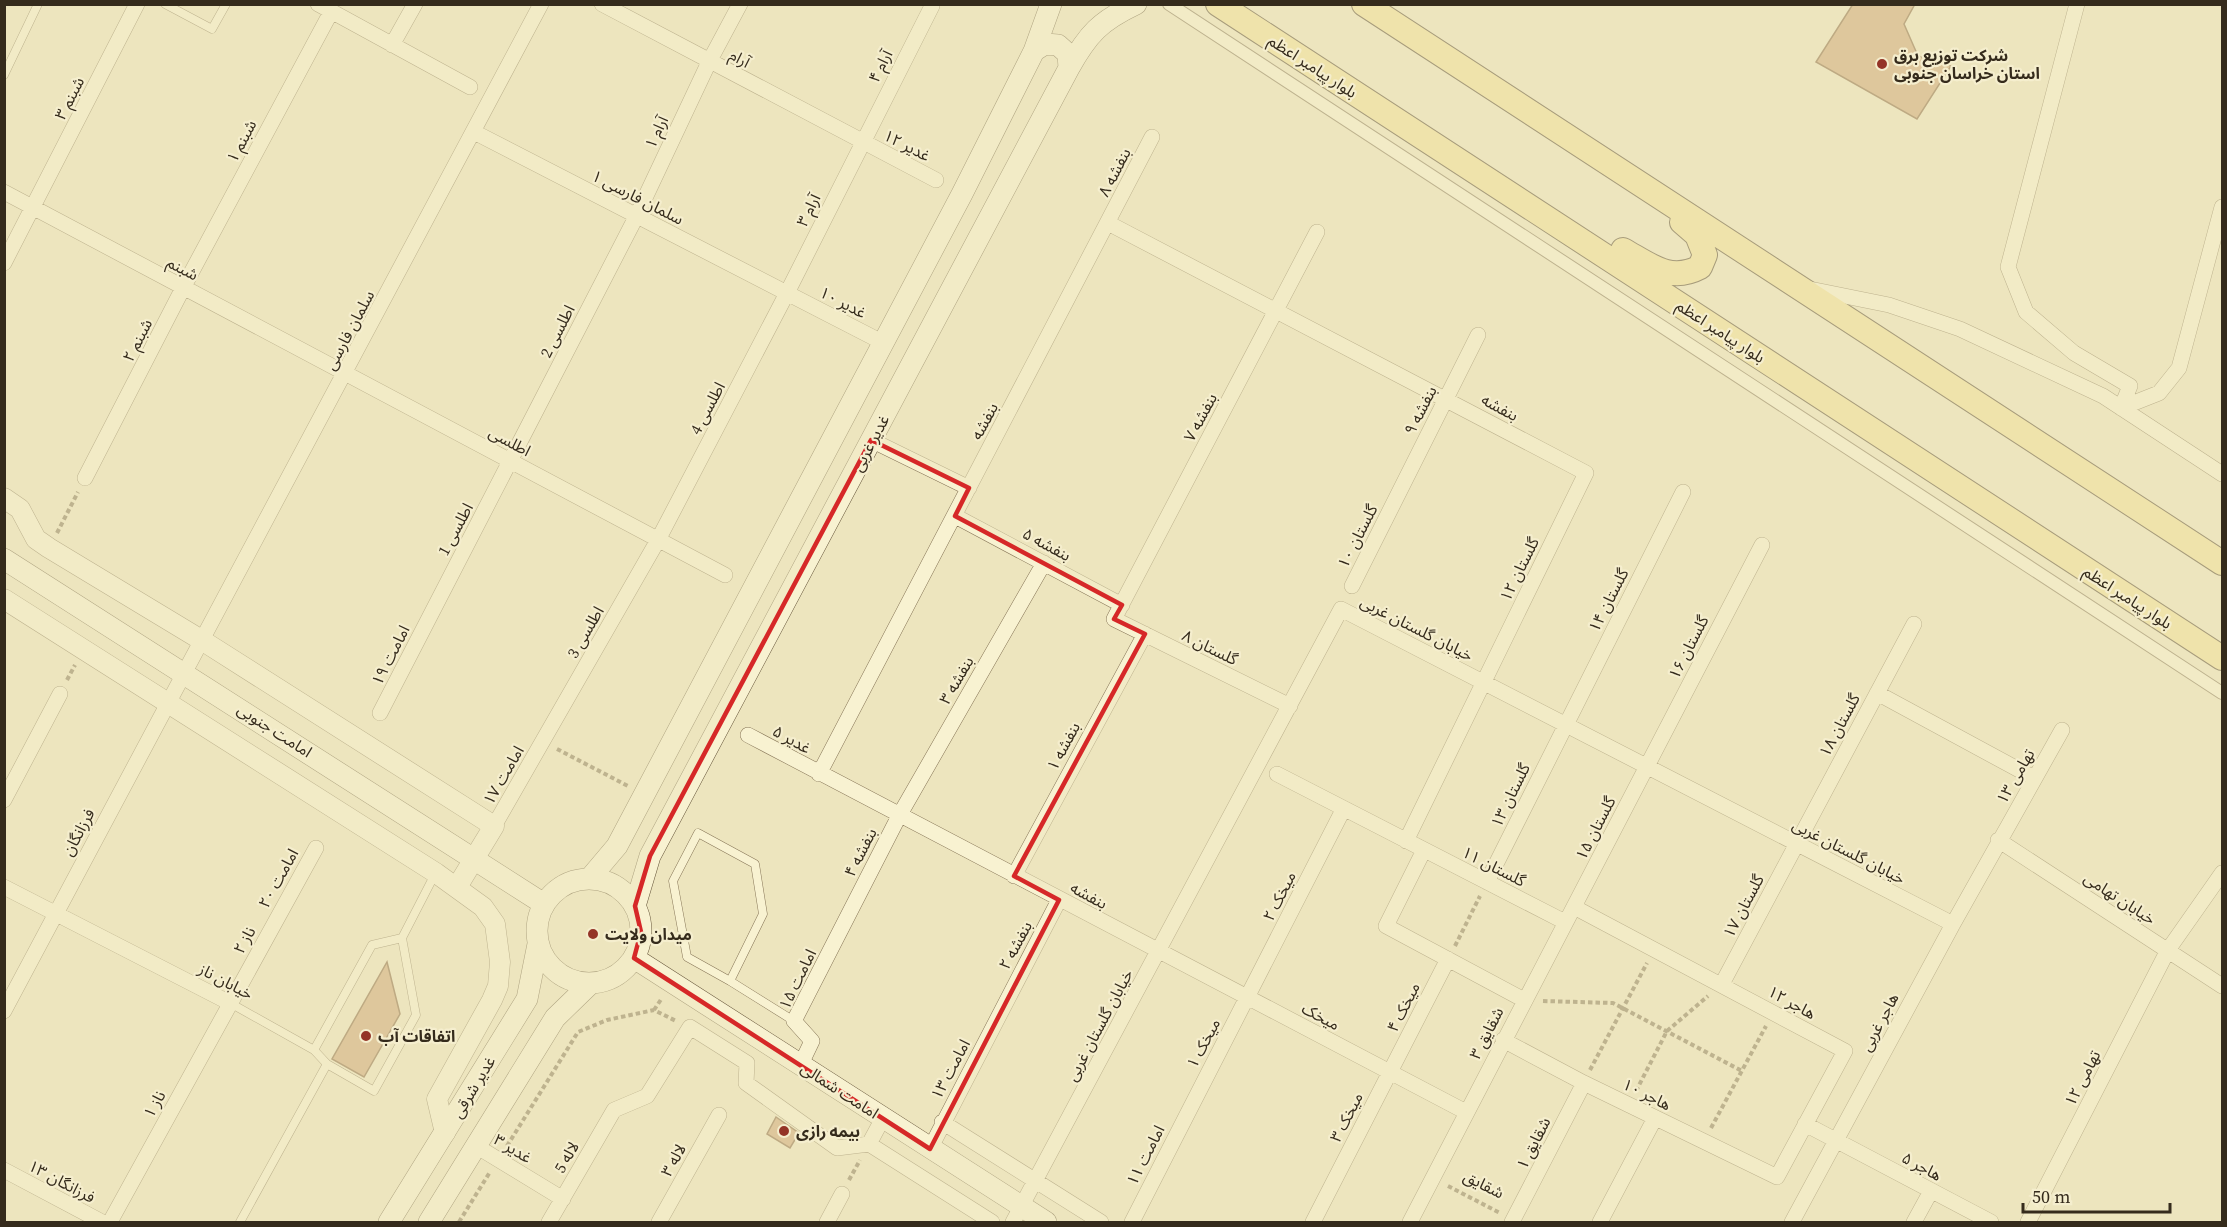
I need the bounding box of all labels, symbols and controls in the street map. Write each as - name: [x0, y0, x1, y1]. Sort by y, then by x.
- street label: بلوار پیامبر اعظم: [1263, 29, 1362, 105]
- street label: آرام: [725, 43, 756, 75]
- place label: شرکت توزیع برق استان خراسان جنوبی: [1894, 44, 2040, 84]
- street label: آرام ۴: [863, 45, 900, 87]
- marker: شرکت توزیع برق استان خراسان جنوبی: [1875, 57, 1889, 71]
- street label: شبنم ۳: [49, 73, 91, 124]
- street label: آرام ۱: [639, 111, 675, 153]
- street label: شبنم ۱: [221, 116, 263, 167]
- street label: غدیر ۱۲: [880, 124, 934, 166]
- street label: بنفشه ۸: [1092, 144, 1136, 200]
- street label: سلمان فارسی ۱: [588, 164, 688, 230]
- street label: آرام ۳: [791, 189, 828, 231]
- street label: شبنم: [163, 251, 203, 287]
- street label: غدیر ۱۰: [816, 281, 870, 323]
- street label: سلمان فارسی: [319, 286, 379, 374]
- street label: بلوار پیامبر اعظم: [1671, 294, 1770, 370]
- street label: اطلسی 2: [534, 301, 580, 361]
- street label: شبنم ۲: [117, 315, 159, 366]
- street label: اطلسی 4: [684, 378, 730, 438]
- street label: بنفشه ۹: [1398, 382, 1442, 438]
- street label: بنفشه: [1478, 388, 1522, 426]
- street label: بنفشه ۷: [1178, 389, 1222, 445]
- street label: بنفشه: [965, 399, 1003, 443]
- street label: غدیر غربی: [846, 411, 894, 475]
- street label: اطلسی: [485, 421, 535, 461]
- street label: اطلسی 1: [432, 499, 478, 559]
- street label: گلستان ۱۰: [1332, 500, 1383, 572]
- street label: بنفشه ۵: [1019, 522, 1075, 566]
- street label: گلستان ۱۲: [1494, 533, 1544, 605]
- street label: بلوار پیامبر اعظم: [2078, 560, 2177, 636]
- street label: گلستان ۱۴: [1583, 564, 1634, 636]
- street label: خیابان گلستان غربی: [1357, 590, 1477, 666]
- street label: اطلسی 3: [561, 602, 609, 662]
- street label: گلستان ۱۶: [1663, 611, 1714, 683]
- street label: امامت ۱۹: [365, 621, 415, 689]
- street label: گلستان ۸: [1178, 624, 1242, 670]
- street label: بنفشه ۳: [933, 652, 979, 708]
- street label: گلستان ۱۸: [1813, 689, 1865, 760]
- street label: امامت جنوبی: [233, 698, 317, 762]
- street label: بنفشه ۱: [1041, 718, 1085, 774]
- street label: غدیر ۵: [769, 720, 815, 758]
- street label: امامت ۱۷: [477, 741, 529, 809]
- street label: تهامی ۱۳: [1991, 744, 2040, 807]
- street label: گلستان ۱۳: [1485, 759, 1535, 831]
- street label: گلستان ۱۵: [1570, 792, 1621, 864]
- street label: فرزانگان: [56, 804, 100, 860]
- street label: خیابان گلستان غربی: [1789, 813, 1909, 889]
- street label: بنفشه ۴: [838, 824, 882, 880]
- street label: گلستان ۱۱: [1458, 841, 1530, 892]
- street label: امامت ۲۰: [253, 844, 303, 912]
- street label: میخک ۲: [1257, 867, 1301, 925]
- street label: خیابان تهامی: [2080, 867, 2160, 929]
- street label: گلستان ۱۷: [1717, 870, 1769, 941]
- street label: بنفشه: [1067, 876, 1111, 914]
- street label: بنفشه ۲: [993, 917, 1037, 973]
- street label: ناز ۲: [228, 923, 260, 957]
- place label: میدان ولایت: [605, 923, 692, 945]
- marker: میدان ولایت: [586, 927, 600, 941]
- street label: امامت ۱۵: [773, 945, 821, 1013]
- street label: خیابان ناز: [194, 957, 257, 1004]
- street label: خیابان گلستان غربی: [1060, 965, 1138, 1085]
- street label: میخک ۴: [1381, 978, 1425, 1036]
- street label: هاجر ۱۲: [1764, 980, 1820, 1024]
- street label: هاجر غربی: [1854, 989, 1904, 1055]
- street label: میخک: [1298, 997, 1344, 1035]
- street label: شقایق ۳: [1464, 1003, 1508, 1063]
- street label: میخک ۱: [1181, 1014, 1225, 1072]
- place label: اتفاقات آب: [378, 1025, 455, 1047]
- marker: اتفاقات آب: [359, 1029, 373, 1043]
- street label: امامت ۱۳: [925, 1035, 975, 1103]
- street label: تهامی ۱۲: [2059, 1046, 2105, 1110]
- street label: غدیر شرقی: [446, 1052, 500, 1122]
- street label: امامت شمالی: [797, 1057, 883, 1123]
- street label: هاجر ۱۰: [1619, 1073, 1675, 1115]
- street label: ناز ۱: [138, 1087, 170, 1121]
- street label: میخک ۳: [1324, 1088, 1368, 1146]
- street label: شقایق ۱: [1511, 1113, 1555, 1173]
- place label: بیمه رازی: [796, 1120, 860, 1142]
- street label: امامت ۱۱: [1120, 1121, 1170, 1189]
- marker: بیمه رازی: [777, 1124, 791, 1138]
- street label: غدیر ۳: [490, 1128, 536, 1168]
- street label: لاله 5: [548, 1137, 584, 1177]
- street label: لاله ۳: [655, 1140, 691, 1180]
- street label: هاجر ۵: [1898, 1146, 1946, 1186]
- street label: فرزانگان ۱۳: [25, 1154, 99, 1208]
- street label: شقایق: [1460, 1164, 1508, 1204]
- scale bar: [2023, 1176, 2170, 1214]
- text: 50 m: [2032, 1184, 2070, 1209]

